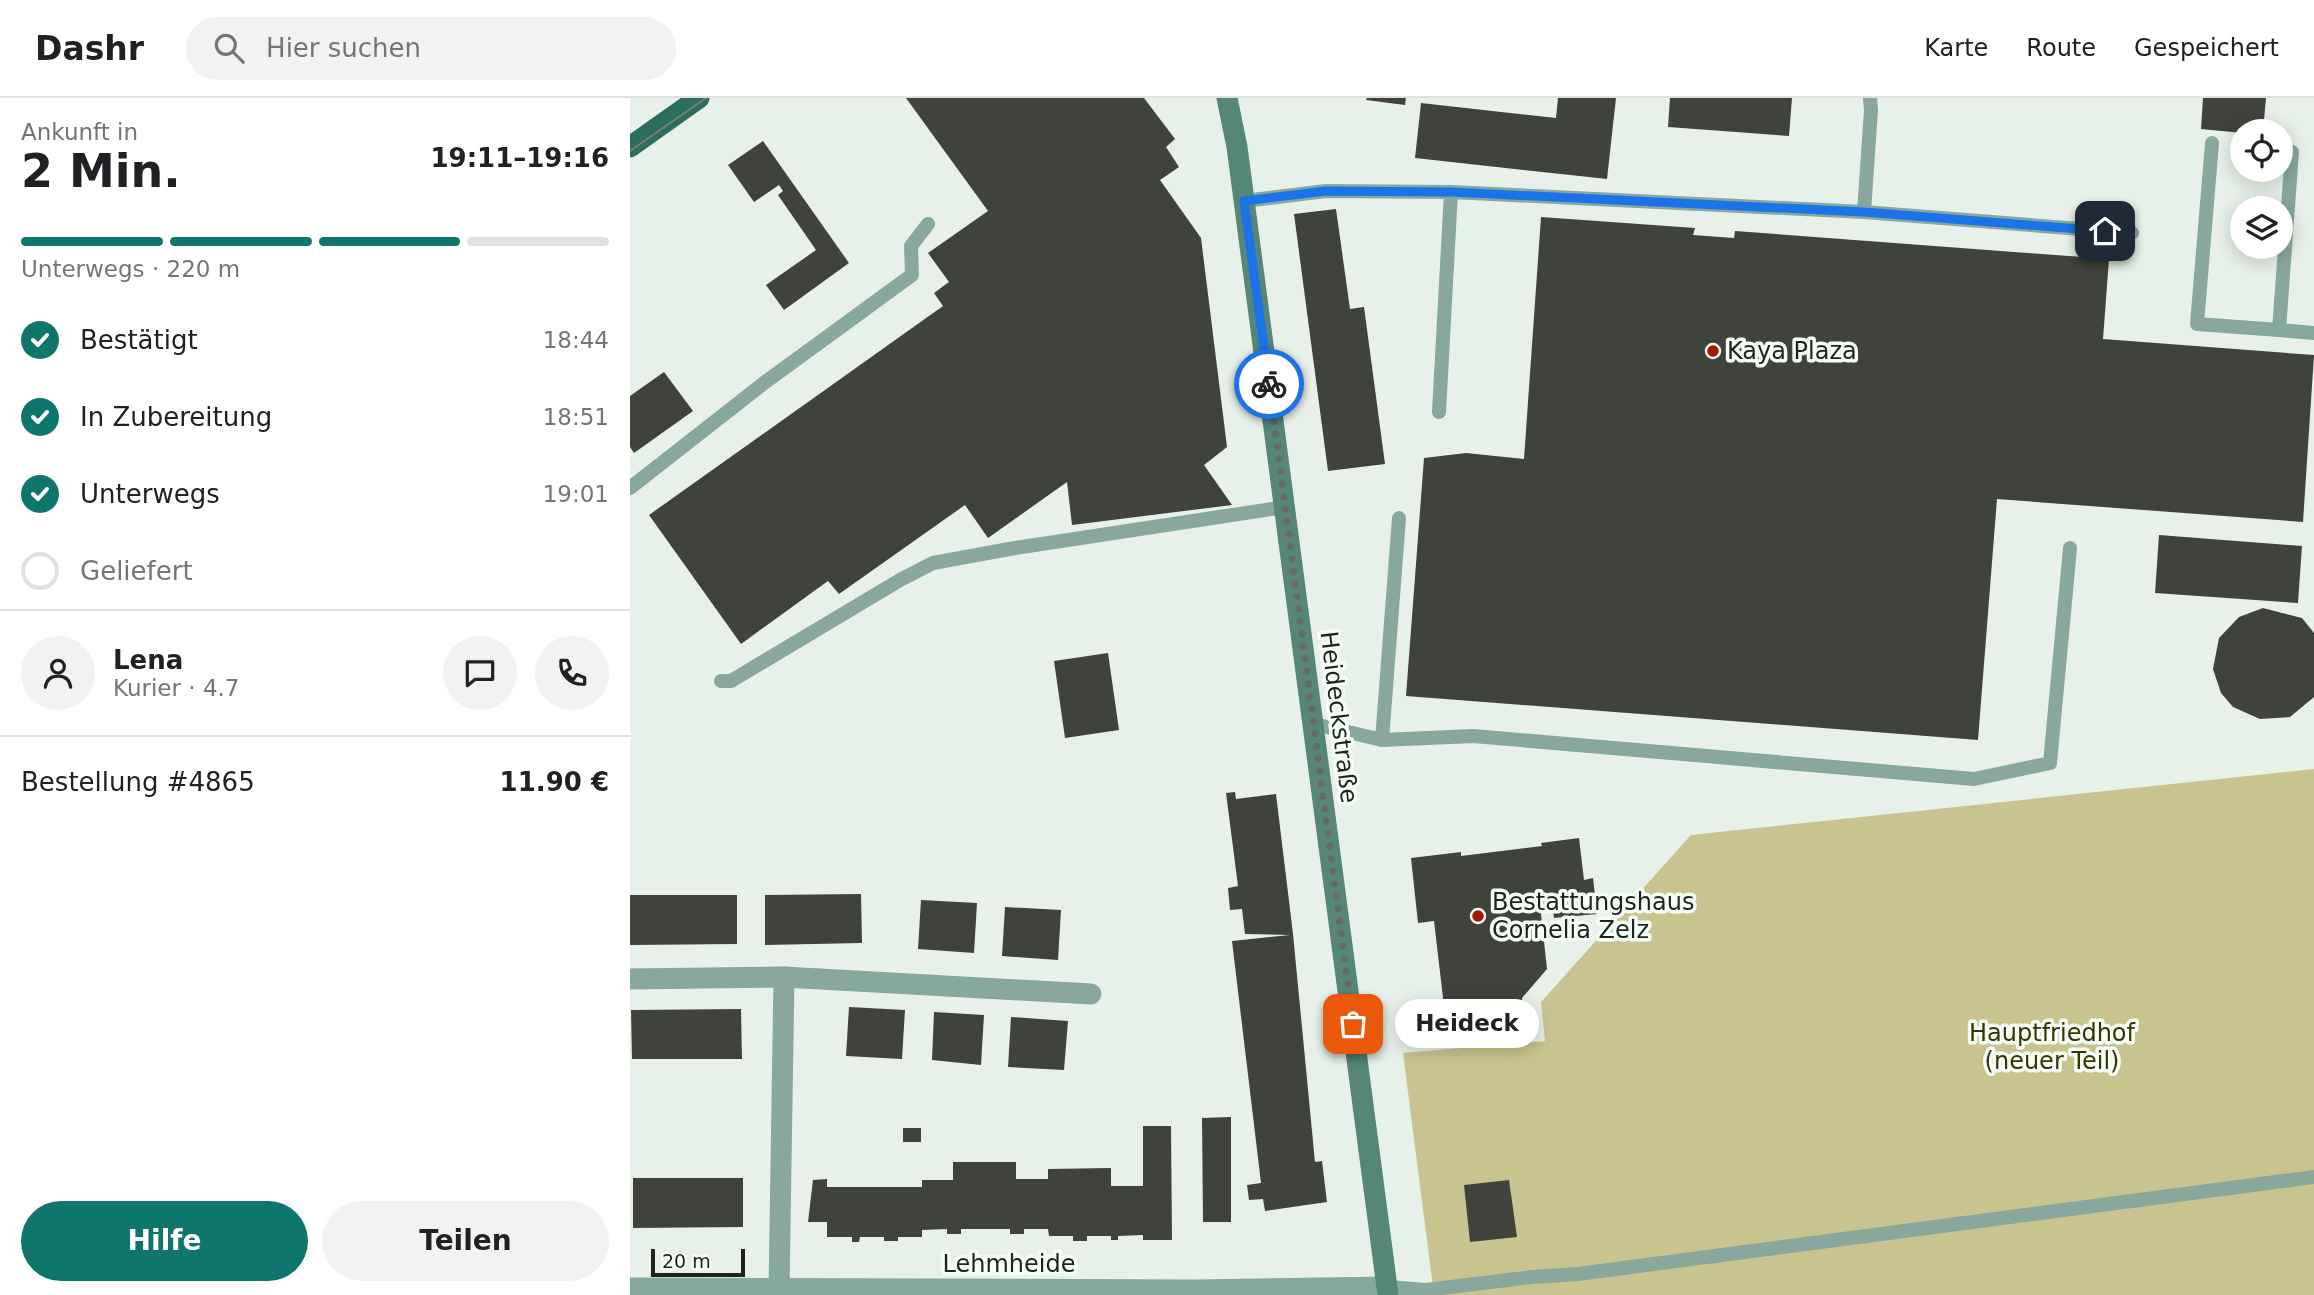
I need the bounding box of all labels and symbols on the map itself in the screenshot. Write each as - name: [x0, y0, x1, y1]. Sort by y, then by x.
- pin: [2075, 201, 2135, 261]
- place label: Kaya Plaza: [1727, 337, 1857, 365]
- marker: Kaya Plaza: [1705, 343, 1721, 359]
- courier: [1234, 349, 1304, 419]
- street label: Heideckstraße: [1315, 629, 1363, 805]
- place label: Bestattungshaus Cornelia Zelz: [1492, 888, 1694, 944]
- marker: Bestattungshaus Cornelia Zelz: [1470, 908, 1486, 924]
- pin: [1323, 994, 1383, 1054]
- callout: Heideck: [1395, 1000, 1538, 1048]
- park label: Hauptfriedhof (neuer Teil): [1969, 1019, 2136, 1075]
- scale bar: [651, 1246, 746, 1278]
- street label: Lehmheide: [943, 1250, 1075, 1278]

